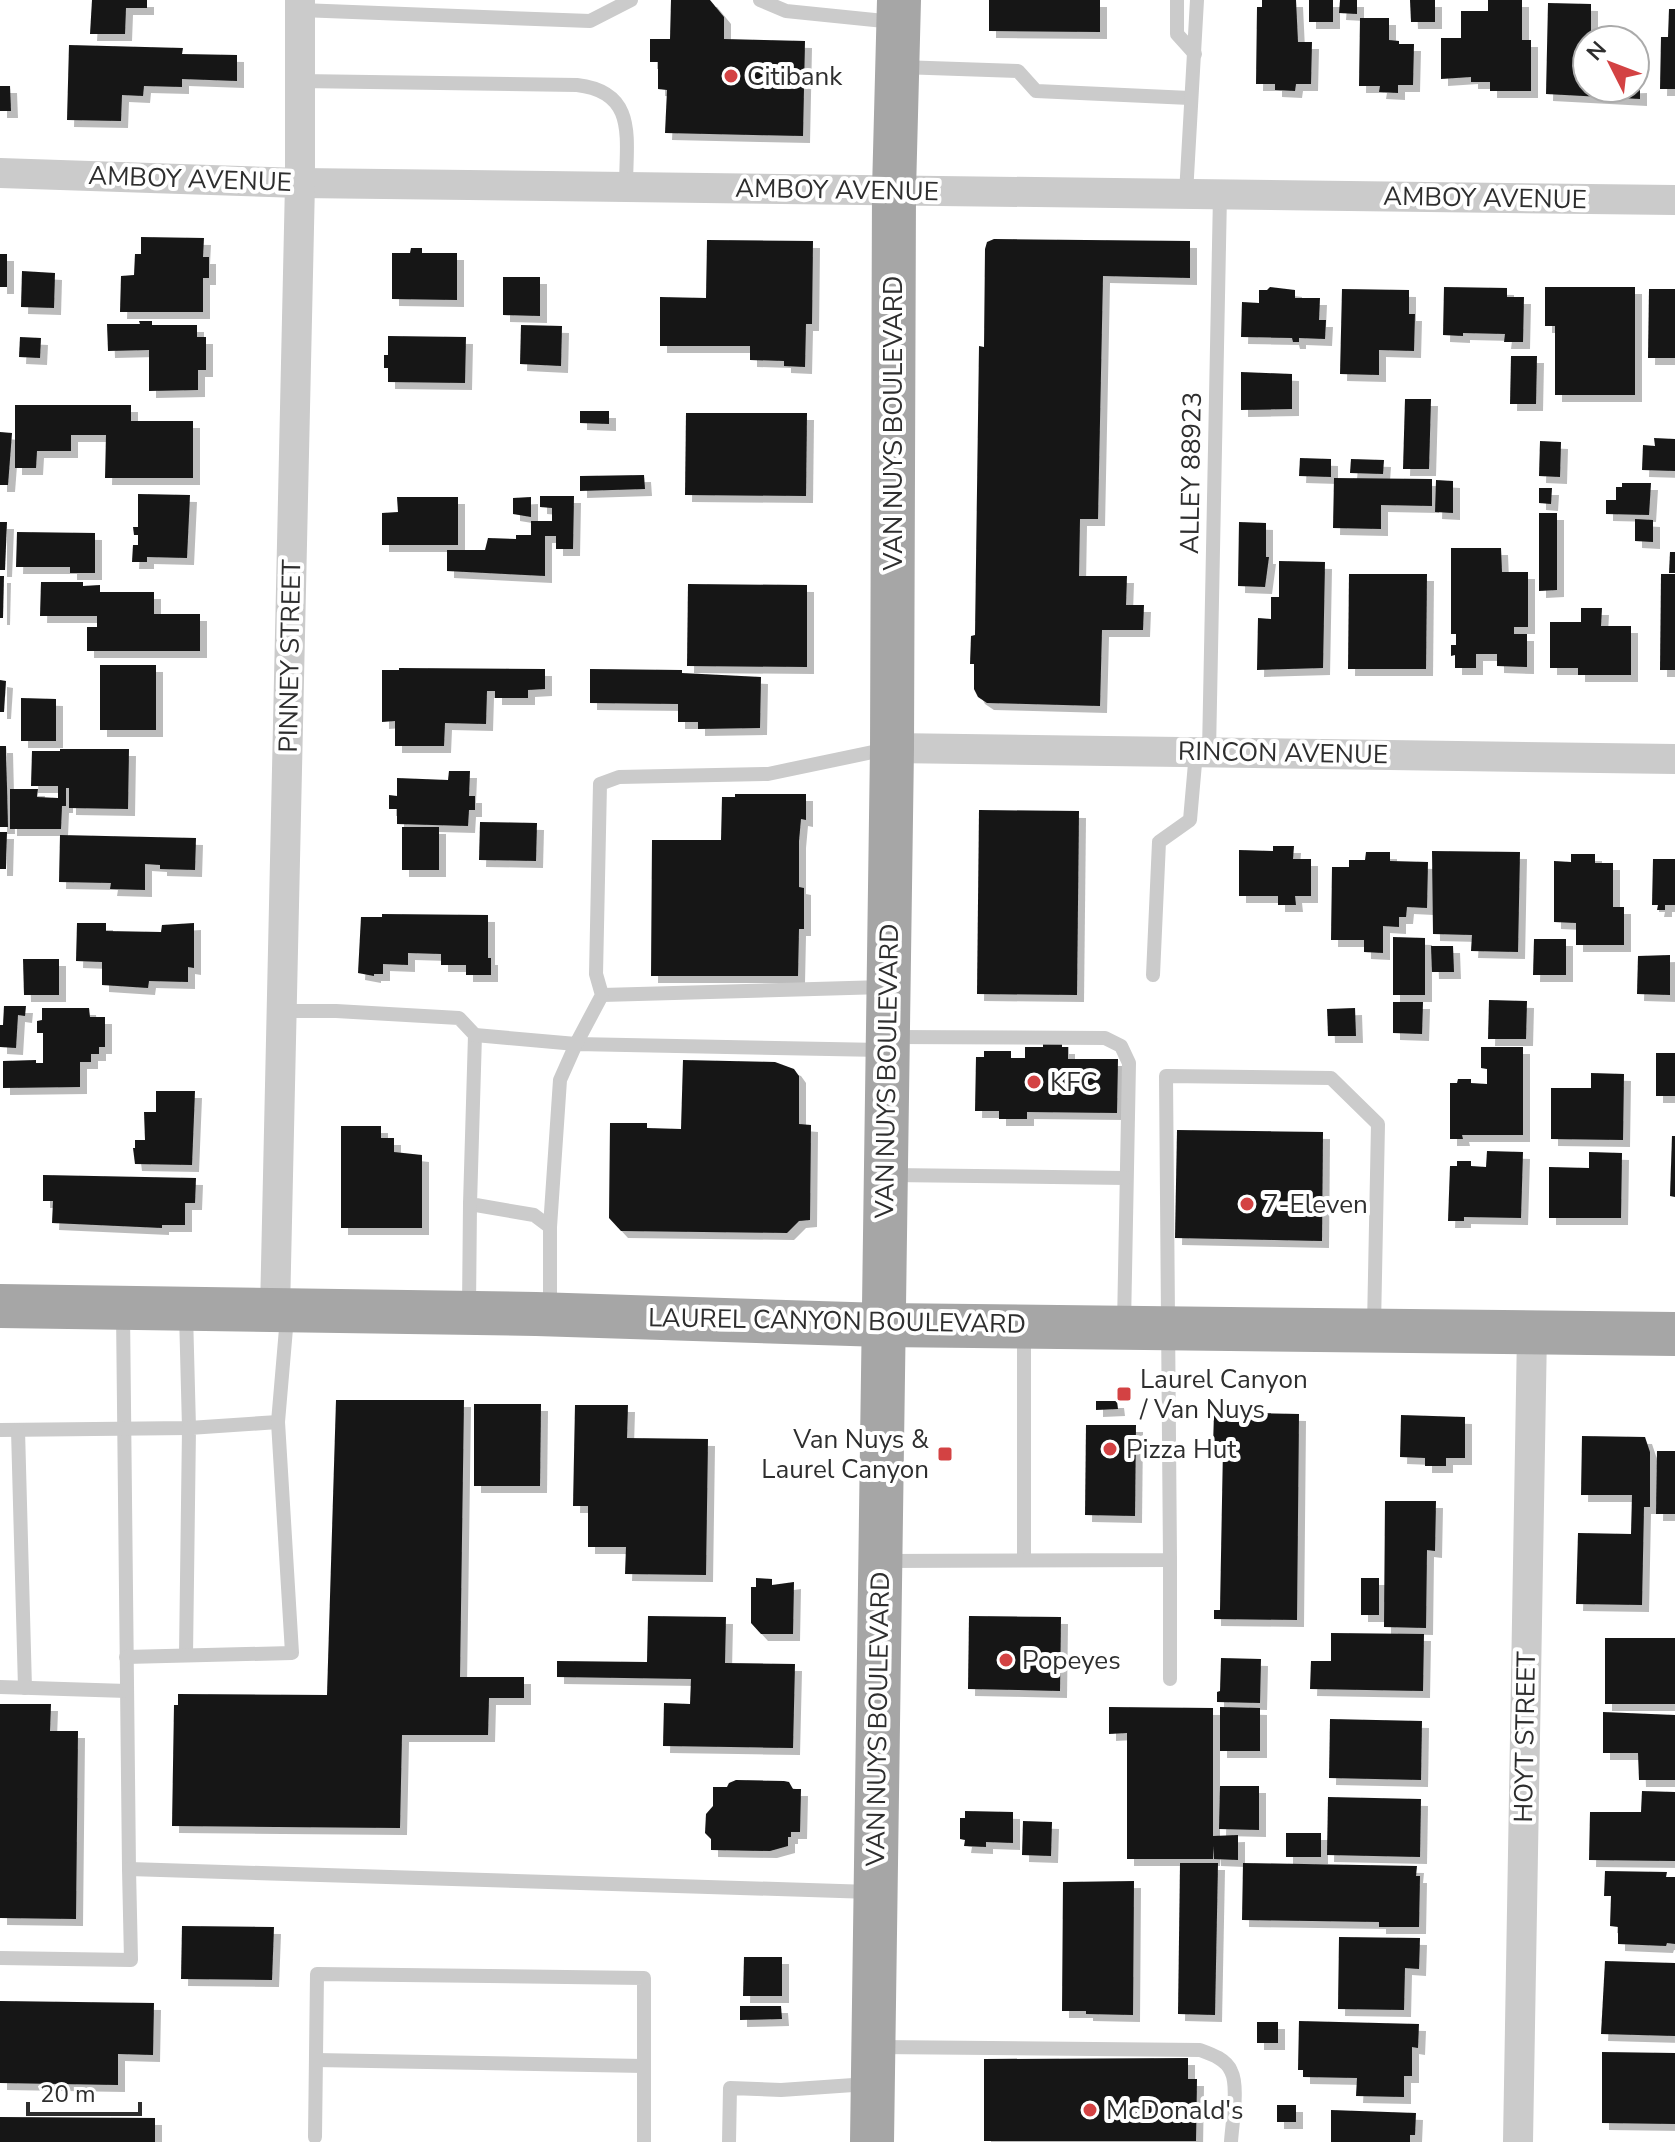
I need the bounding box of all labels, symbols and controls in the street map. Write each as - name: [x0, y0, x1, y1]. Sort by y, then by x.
- north arrow: [1571, 24, 1651, 104]
- text: N: [1580, 35, 1614, 67]
- place label: Citibank: [747, 59, 843, 94]
- marker: Citibank: [722, 67, 740, 85]
- street label: AMBOY AVENUE: [88, 158, 292, 200]
- street label: AMBOY AVENUE: [735, 171, 939, 209]
- street label: AMBOY AVENUE: [1383, 179, 1587, 217]
- street label: VAN NUYS BOULEVARD: [876, 276, 911, 571]
- street label: ALLEY 88923: [1172, 392, 1210, 554]
- street label: PINNEY STREET: [271, 559, 309, 753]
- street label: RINCON AVENUE: [1178, 734, 1388, 772]
- street label: VAN NUYS BOULEVARD: [867, 923, 907, 1220]
- place label: KFC: [1050, 1065, 1098, 1100]
- marker: KFC: [1025, 1073, 1043, 1091]
- place label: 7-Eleven: [1263, 1187, 1368, 1222]
- marker: 7-Eleven: [1238, 1195, 1256, 1213]
- street label: LAUREL CANYON BOULEVARD: [648, 1300, 1026, 1342]
- place label: Laurel Canyon / Van Nuys: [1139, 1362, 1308, 1427]
- marker: Laurel Canyon / Van Nuys: [1115, 1385, 1133, 1403]
- place label: Van Nuys & Laurel Canyon: [761, 1422, 929, 1487]
- place label: Pizza Hut: [1126, 1432, 1237, 1467]
- marker: Pizza Hut: [1101, 1440, 1119, 1458]
- marker: Van Nuys & Laurel Canyon: [936, 1445, 954, 1463]
- street label: VAN NUYS BOULEVARD: [858, 1571, 898, 1868]
- place label: Popeyes: [1022, 1643, 1121, 1678]
- marker: Popeyes: [997, 1651, 1015, 1669]
- street label: HOYT STREET: [1506, 1651, 1544, 1823]
- scale bar: [28, 2066, 140, 2116]
- text: 20 m: [40, 2078, 96, 2110]
- place label: McDonald's: [1106, 2093, 1244, 2128]
- marker: McDonald's: [1081, 2101, 1099, 2119]

